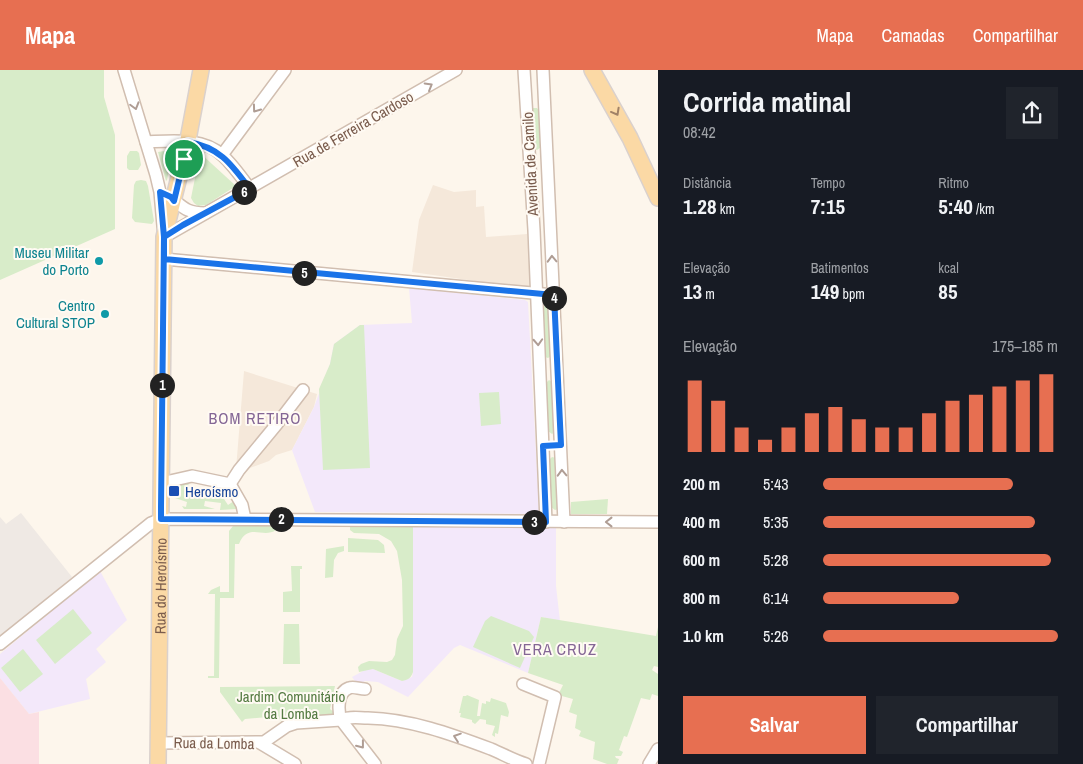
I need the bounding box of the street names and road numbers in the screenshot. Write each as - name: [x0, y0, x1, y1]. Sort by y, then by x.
- street label: Rua de Ferreira Cardoso: [289, 86, 417, 172]
- street label: Avenida de Camilo: [517, 111, 543, 218]
- street label: Rua do Heroísmo: [149, 538, 171, 634]
- street label: Rua da Lomba: [173, 732, 255, 754]

